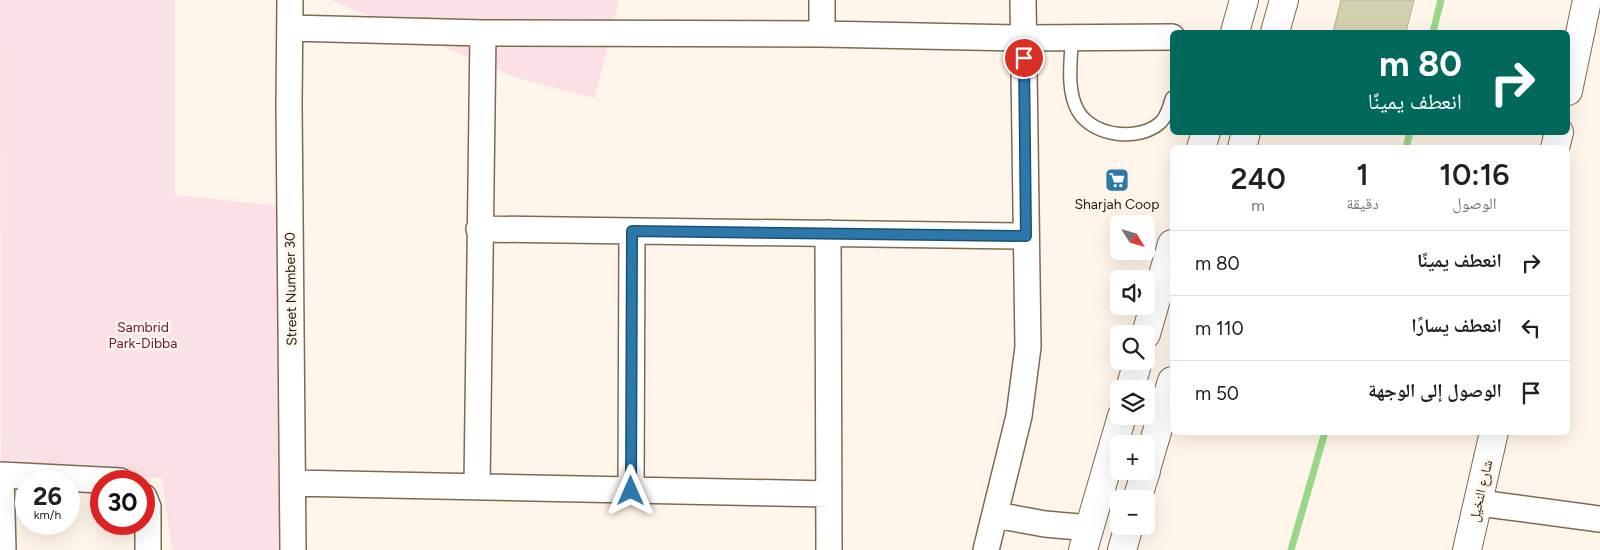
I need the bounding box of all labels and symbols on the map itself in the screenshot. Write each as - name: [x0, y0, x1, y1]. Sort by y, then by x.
- pin: [1003, 37, 1045, 79]
- supermarket icon: Sharjah Coop: [1104, 167, 1130, 193]
- place label: Sharjah Coop: [1074, 196, 1160, 213]
- north arrow: [1110, 215, 1155, 260]
- street label: Street Number 30: [282, 232, 300, 346]
- park label: Sambrid Park-Dibba: [109, 319, 177, 352]
- street label: شارع النخيل: [1466, 458, 1497, 524]
- position arrow: [604, 464, 656, 516]
- speed limit sign: 30: [90, 470, 155, 535]

